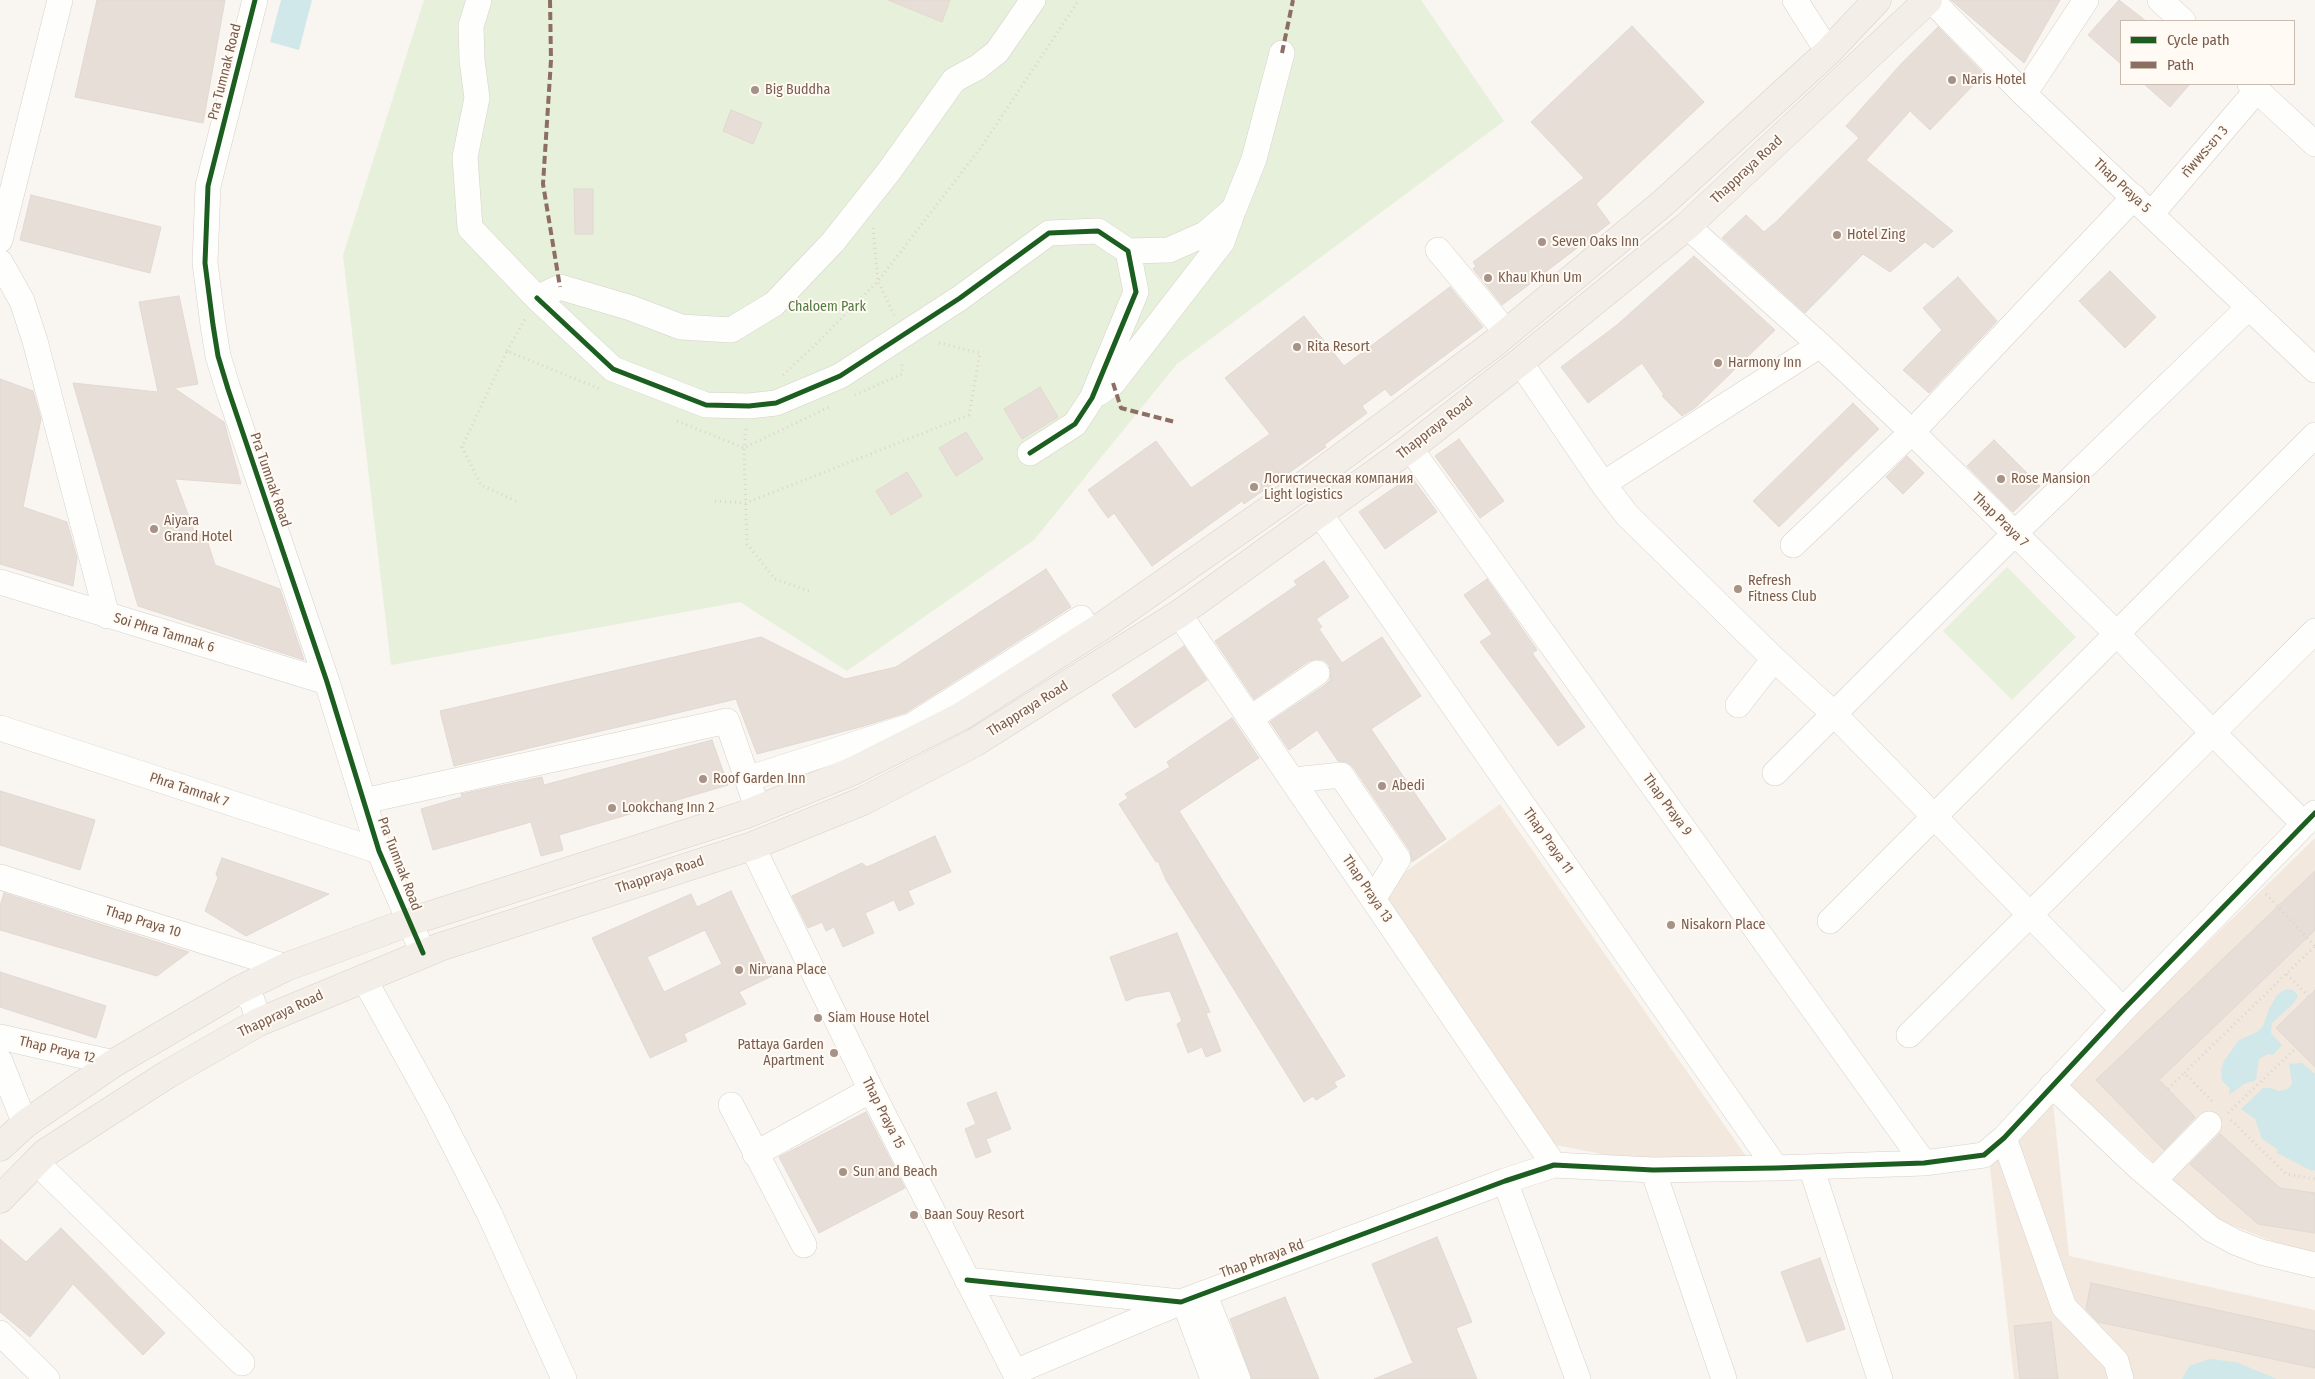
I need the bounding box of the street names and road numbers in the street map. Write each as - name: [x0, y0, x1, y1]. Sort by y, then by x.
- street label: Pra Tumnak Road: [205, 22, 245, 122]
- street label: ทัพพระยา 3: [2178, 123, 2232, 181]
- street label: Thappraya Road: [1708, 133, 1786, 207]
- street label: Thap Praya 5: [2090, 155, 2154, 217]
- street label: Thappraya Road: [1394, 393, 1476, 463]
- street label: Pra Tumnak Road: [246, 431, 294, 529]
- street label: Thap Praya 7: [1968, 489, 2032, 551]
- street label: Soi Phra Tamnak 6: [112, 610, 216, 656]
- street label: Thappraya Road: [985, 678, 1071, 740]
- street label: Phra Tamnak 7: [147, 769, 231, 811]
- street label: Thap Praya 9: [1639, 771, 1695, 839]
- street label: Thap Praya 11: [1519, 805, 1577, 877]
- street label: Pra Tumnak Road: [373, 815, 425, 913]
- street label: Thap Praya 13: [1338, 852, 1396, 926]
- street label: Thappraya Road: [614, 853, 706, 897]
- street label: Thap Praya 10: [103, 902, 183, 942]
- street label: Thappraya Road: [236, 987, 326, 1041]
- street label: Thap Praya 12: [17, 1033, 97, 1067]
- street label: Thap Praya 15: [858, 1075, 908, 1151]
- street label: Thap Phraya Rd: [1218, 1236, 1306, 1282]

